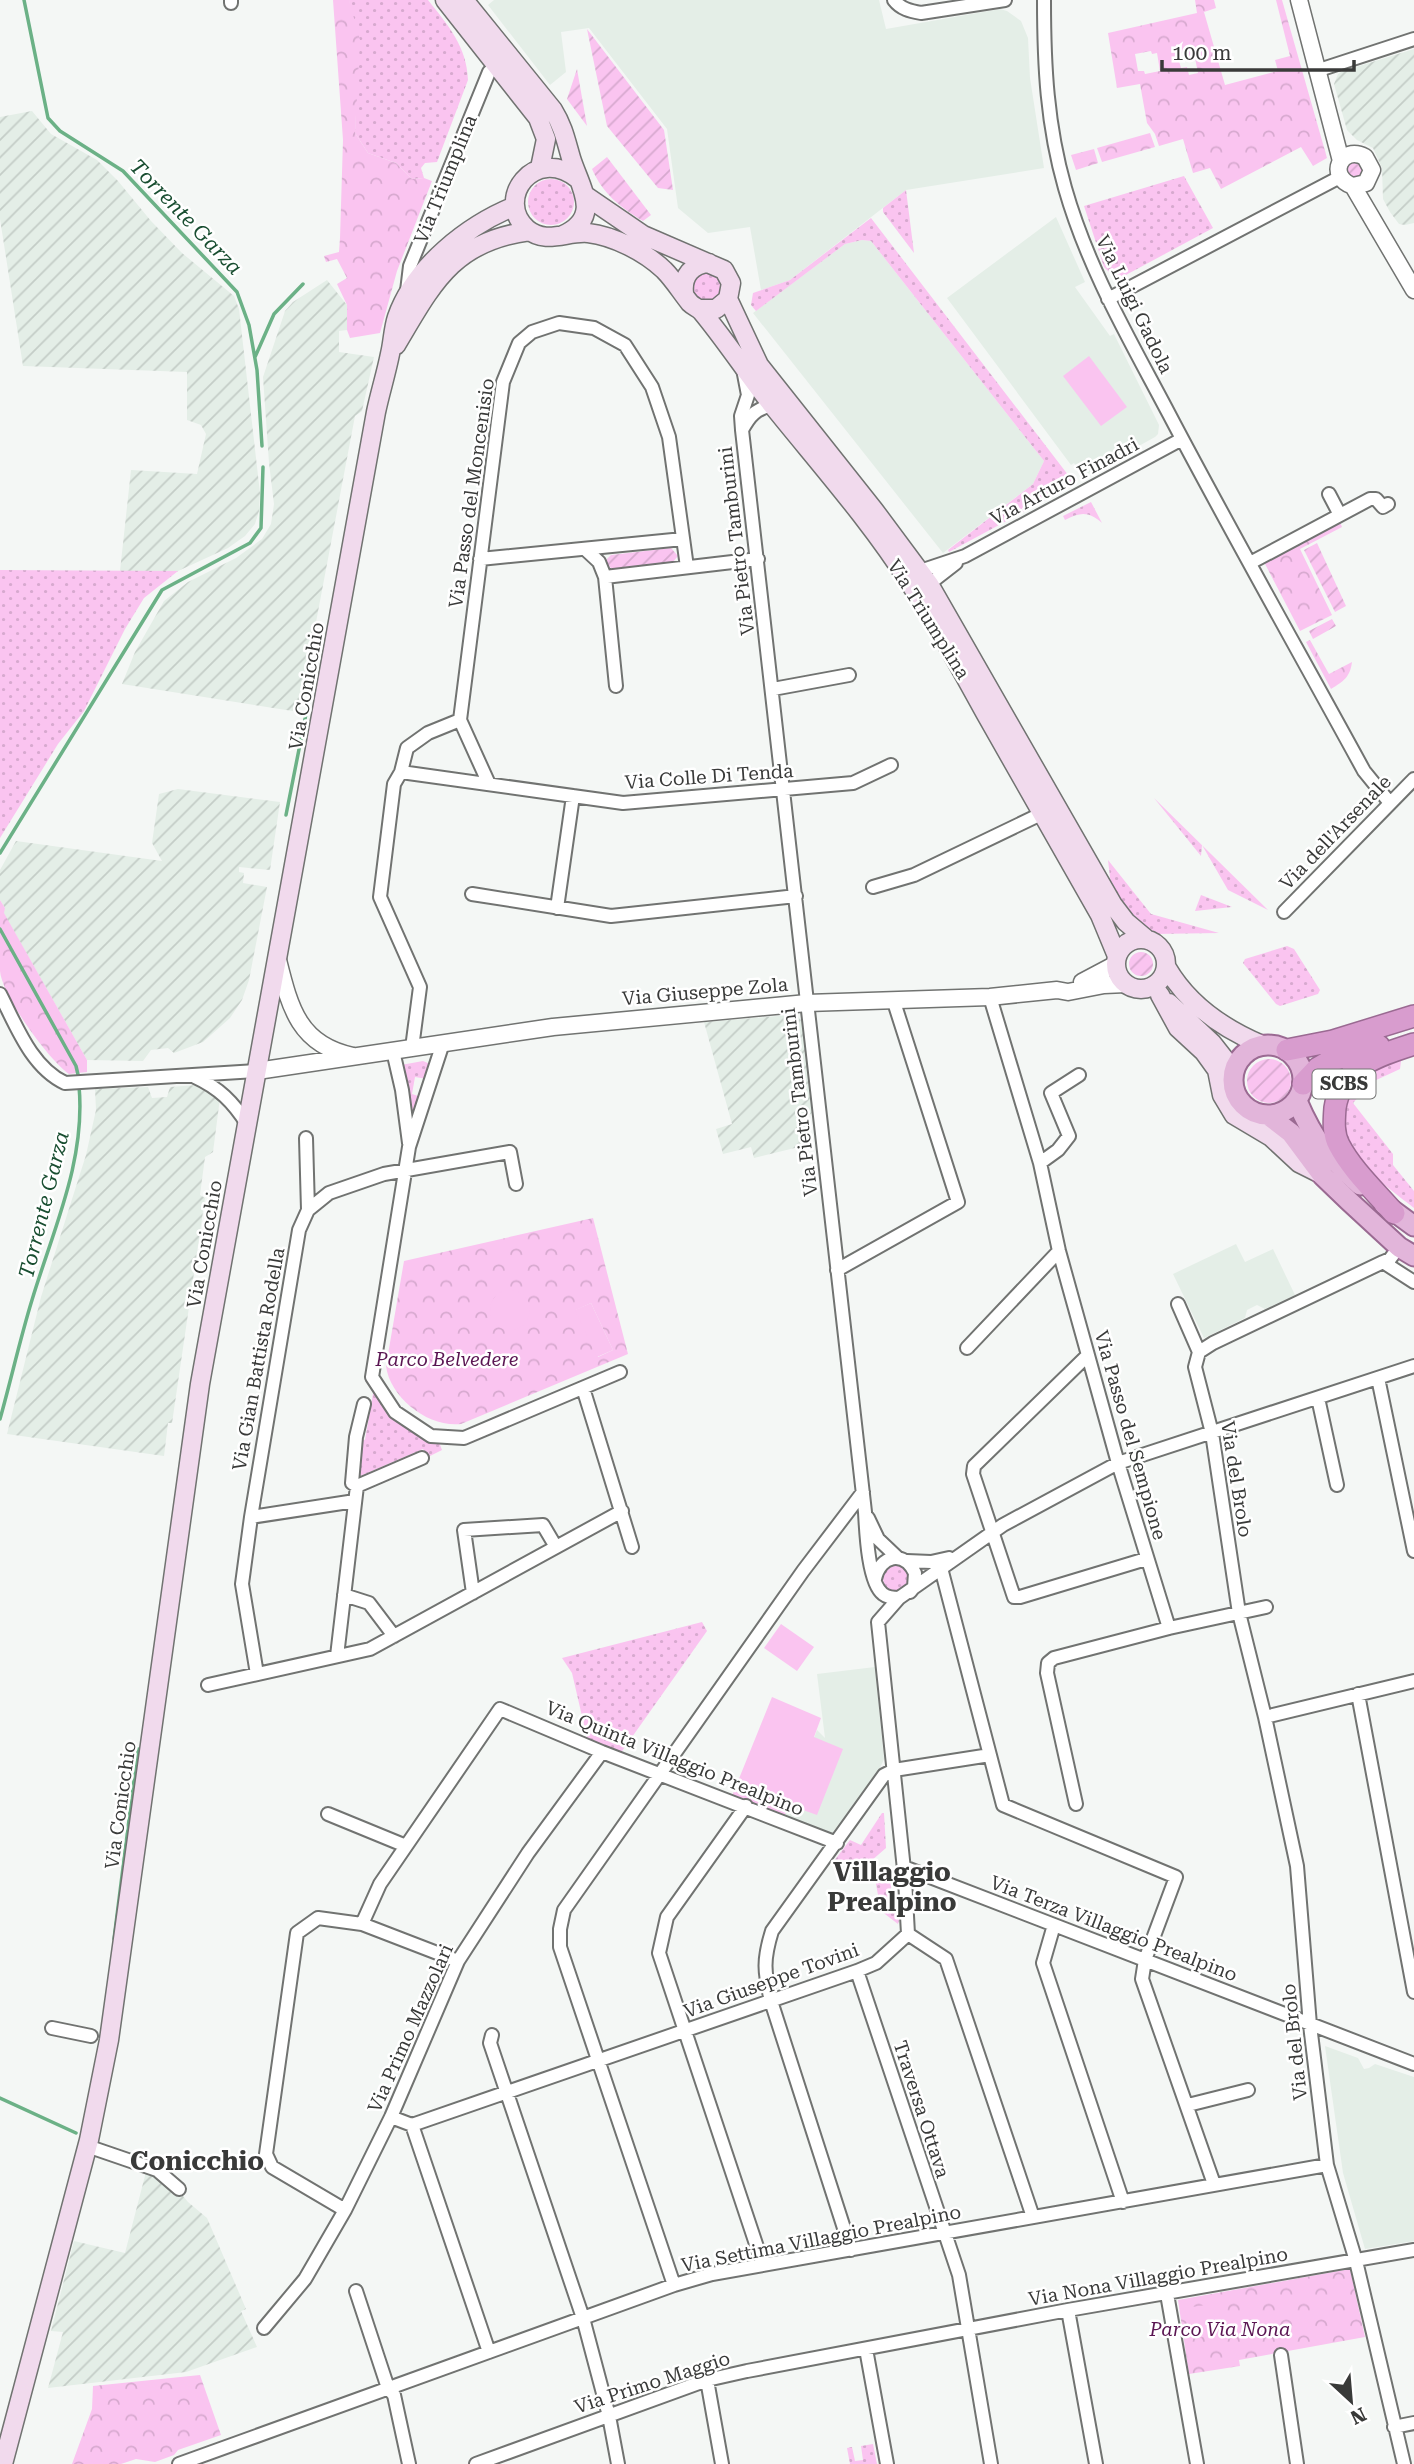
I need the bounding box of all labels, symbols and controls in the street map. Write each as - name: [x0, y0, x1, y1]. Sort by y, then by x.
- scale bar: [1162, 28, 1354, 72]
- text: 100 m: [1172, 41, 1232, 65]
- street label: Via Triumplina: [409, 111, 482, 247]
- water label: Torrente Garza: [125, 154, 247, 280]
- street label: Via Luigi Gadola: [1091, 231, 1178, 378]
- street label: Via Passo del Moncenisio: [444, 377, 499, 610]
- street label: Via Arturo Finadri: [986, 433, 1142, 530]
- street label: Via Pietro Tamburini: [714, 445, 759, 636]
- street label: Via Triumplina: [883, 555, 975, 684]
- street label: Via Conicchio: [284, 620, 329, 752]
- street label: Via Colle Di Tenda: [624, 759, 795, 794]
- street label: Via dell'Arsenale: [1275, 770, 1396, 894]
- street label: Via Giuseppe Zola: [621, 973, 790, 1010]
- street label: Via Pietro Tamburini: [777, 1006, 822, 1197]
- road number: SCBS: [1312, 1070, 1376, 1098]
- water label: Torrente Garza: [14, 1129, 74, 1281]
- street label: Via Conicchio: [182, 1178, 227, 1310]
- street label: Via Gian Battista Rodella: [228, 1245, 290, 1472]
- street label: Via Passo del Sempione: [1090, 1328, 1171, 1542]
- park label: Parco Belvedere: [375, 1348, 519, 1371]
- street label: Via del Brolo: [1216, 1419, 1257, 1539]
- street label: Via Quinta Villaggio Prealpino: [542, 1696, 807, 1821]
- street label: Via Conicchio: [100, 1739, 141, 1871]
- district label: Villaggio Prealpino: [827, 1857, 957, 1917]
- street label: Via Terza Villaggio Prealpino: [987, 1871, 1241, 1986]
- street label: Via Giuseppe Tovini: [680, 1938, 862, 2023]
- street label: Via Primo Mazzolari: [363, 1940, 458, 2116]
- street label: Via del Brolo: [1277, 1983, 1312, 2101]
- street label: Traversa Ottava: [888, 2038, 955, 2181]
- district label: Conicchio: [130, 2146, 264, 2176]
- street label: Via Settima Villaggio Prealpino: [679, 2200, 963, 2277]
- street label: Via Nona Villaggio Prealpino: [1027, 2242, 1290, 2311]
- park label: Parco Via Nona: [1148, 2318, 1291, 2341]
- street label: Via Primo Maggio: [572, 2346, 733, 2418]
- north arrow: [1316, 2366, 1386, 2436]
- text: N: [1346, 2402, 1370, 2430]

